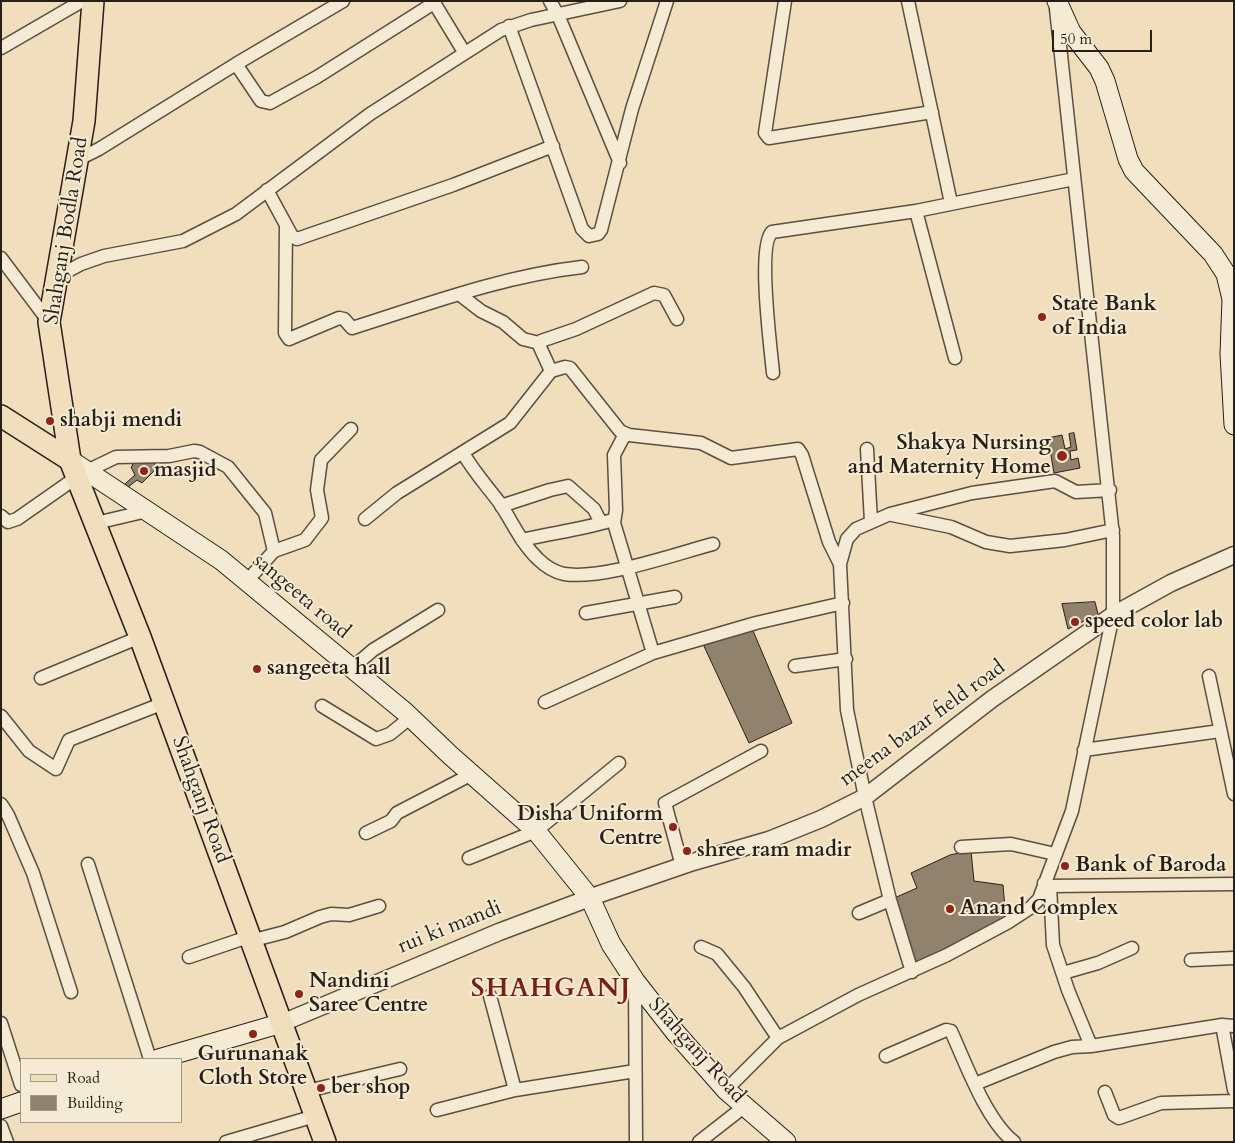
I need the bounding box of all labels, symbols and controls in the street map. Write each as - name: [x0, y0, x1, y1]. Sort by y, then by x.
- scale bar: [1055, 20, 1155, 52]
- text: 50 m: [1060, 29, 1092, 49]
- street label: Shahganj Bodla Road: [40, 135, 94, 327]
- place label: State Bank of India: [1052, 292, 1157, 342]
- marker: State Bank of India: [1036, 311, 1048, 323]
- place label: shabji mendi: [60, 408, 182, 434]
- marker: shabji mendi: [44, 415, 56, 427]
- place label: Shakya Nursing and Maternity Home: [848, 431, 1051, 481]
- marker: Shakya Nursing and Maternity Home: [1055, 449, 1069, 463]
- place label: masjid: [154, 458, 216, 484]
- marker: masjid: [138, 465, 150, 477]
- street label: sangeeta road: [247, 549, 355, 645]
- place label: speed color lab: [1085, 609, 1223, 635]
- marker: speed color lab: [1069, 616, 1081, 628]
- place label: sangeeta hall: [267, 656, 391, 682]
- street label: meena bazar field road: [835, 656, 1011, 792]
- marker: sangeeta hall: [251, 663, 263, 675]
- street label: Shahganj Road: [165, 733, 235, 867]
- place label: Disha Uniform Centre: [517, 802, 663, 852]
- marker: Disha Uniform Centre: [667, 821, 679, 833]
- place label: shree ram madir: [697, 838, 852, 864]
- marker: shree ram madir: [681, 845, 693, 857]
- place label: Bank of Baroda: [1075, 853, 1226, 879]
- marker: Bank of Baroda: [1059, 860, 1071, 872]
- street label: rui ki mandi: [395, 896, 505, 960]
- place label: Anand Complex: [960, 896, 1118, 922]
- marker: Anand Complex: [944, 903, 956, 915]
- place label: Nandini Saree Centre: [309, 969, 428, 1019]
- district label: SHAHGANJ: [470, 974, 632, 1006]
- marker: Nandini Saree Centre: [293, 988, 305, 1000]
- street label: Shahganj Road: [642, 993, 750, 1109]
- marker: Gurunanak Cloth Store: [247, 1028, 259, 1040]
- place label: Gurunanak Cloth Store: [197, 1042, 309, 1092]
- legend: [20, 1058, 182, 1123]
- text: Road: [67, 1068, 100, 1088]
- place label: ber shop: [331, 1075, 410, 1101]
- marker: ber shop: [315, 1082, 327, 1094]
- text: Building: [67, 1093, 123, 1113]

